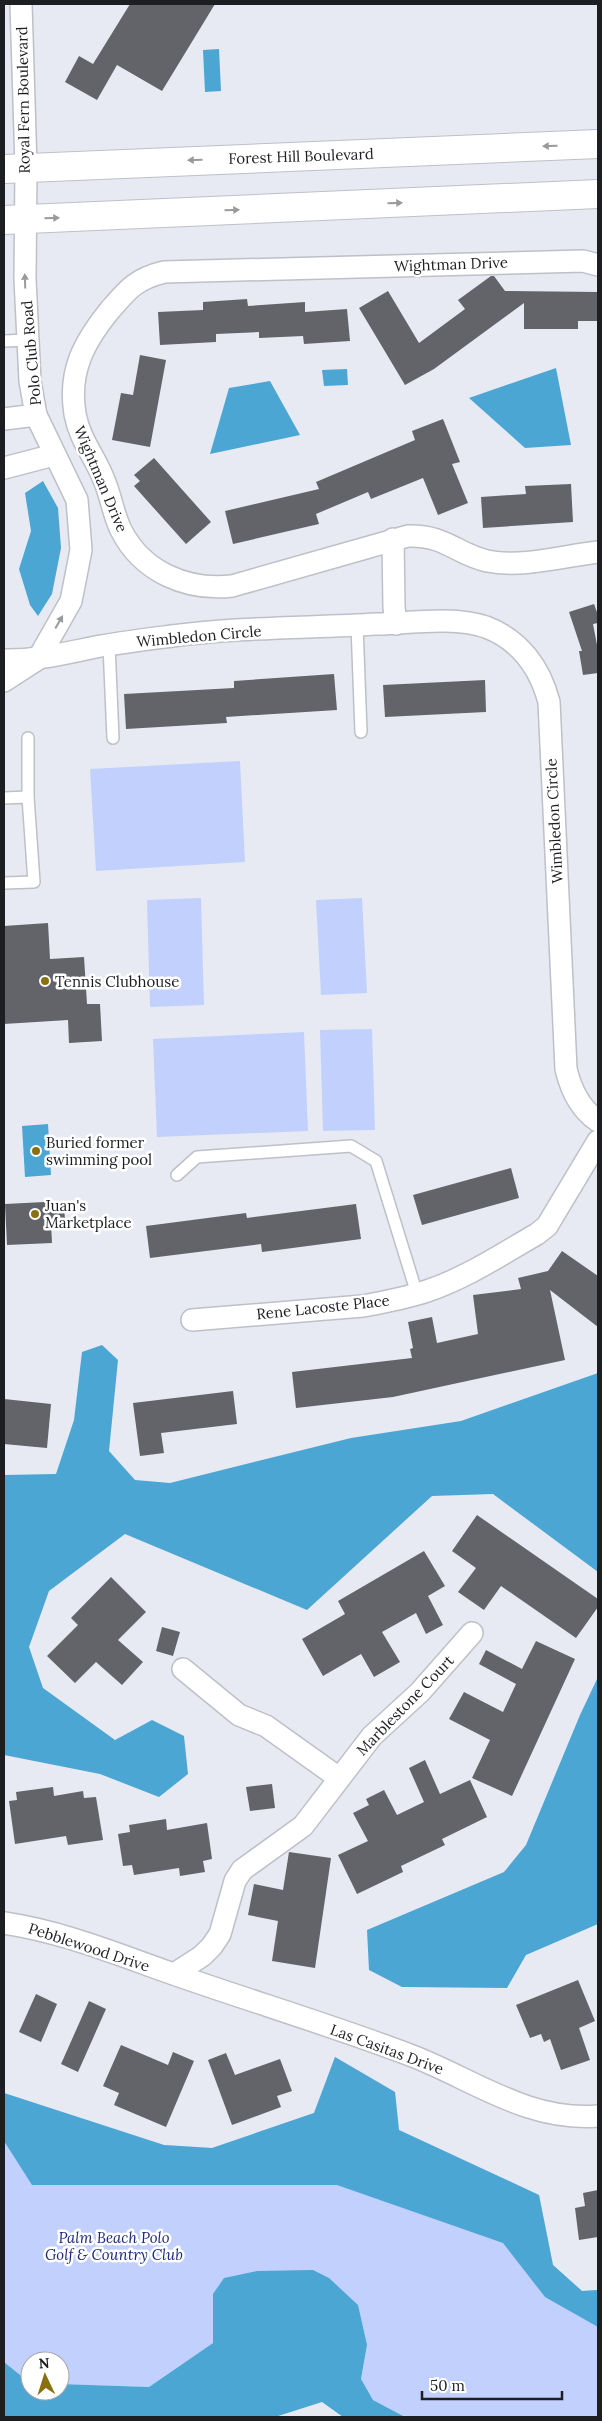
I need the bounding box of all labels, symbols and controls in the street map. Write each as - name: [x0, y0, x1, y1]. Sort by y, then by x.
- street label: Royal Fern Boulevard: [12, 26, 34, 174]
- one-way arrow: [541, 142, 557, 150]
- street label: Forest Hill Boulevard: [228, 144, 374, 168]
- one-way arrow: [187, 157, 203, 165]
- one-way arrow: [387, 199, 403, 207]
- one-way arrow: [225, 206, 241, 214]
- one-way arrow: [45, 213, 61, 221]
- street label: Wightman Drive: [394, 253, 508, 275]
- one-way arrow: [21, 273, 29, 289]
- street label: Polo Club Road: [17, 300, 45, 406]
- street label: Wightman Drive: [70, 423, 132, 535]
- one-way arrow: [55, 615, 64, 628]
- street label: Wimbledon Circle: [136, 621, 262, 651]
- street label: Wimbledon Circle: [541, 758, 567, 884]
- place label: Tennis Clubhouse: [55, 972, 179, 991]
- marker: Tennis Clubhouse: [39, 975, 51, 987]
- place label: Buried former swimming pool: [46, 1133, 152, 1169]
- marker: Buried former swimming pool: [30, 1145, 42, 1157]
- place label: Juan's Marketplace: [44, 1196, 132, 1232]
- marker: Juan's Marketplace: [29, 1208, 41, 1220]
- street label: Rene Lacoste Place: [256, 1291, 390, 1323]
- street label: Marblestone Court: [352, 1651, 458, 1759]
- street label: Pebblewood Drive: [26, 1918, 152, 1976]
- street label: Las Casitas Drive: [328, 2020, 446, 2078]
- park label: Palm Beach Polo Golf & Country Club: [45, 2228, 183, 2264]
- north arrow: [20, 2351, 70, 2401]
- text: N: [38, 2354, 50, 2372]
- scale bar: [422, 2368, 562, 2400]
- text: 50 m: [430, 2376, 465, 2395]

